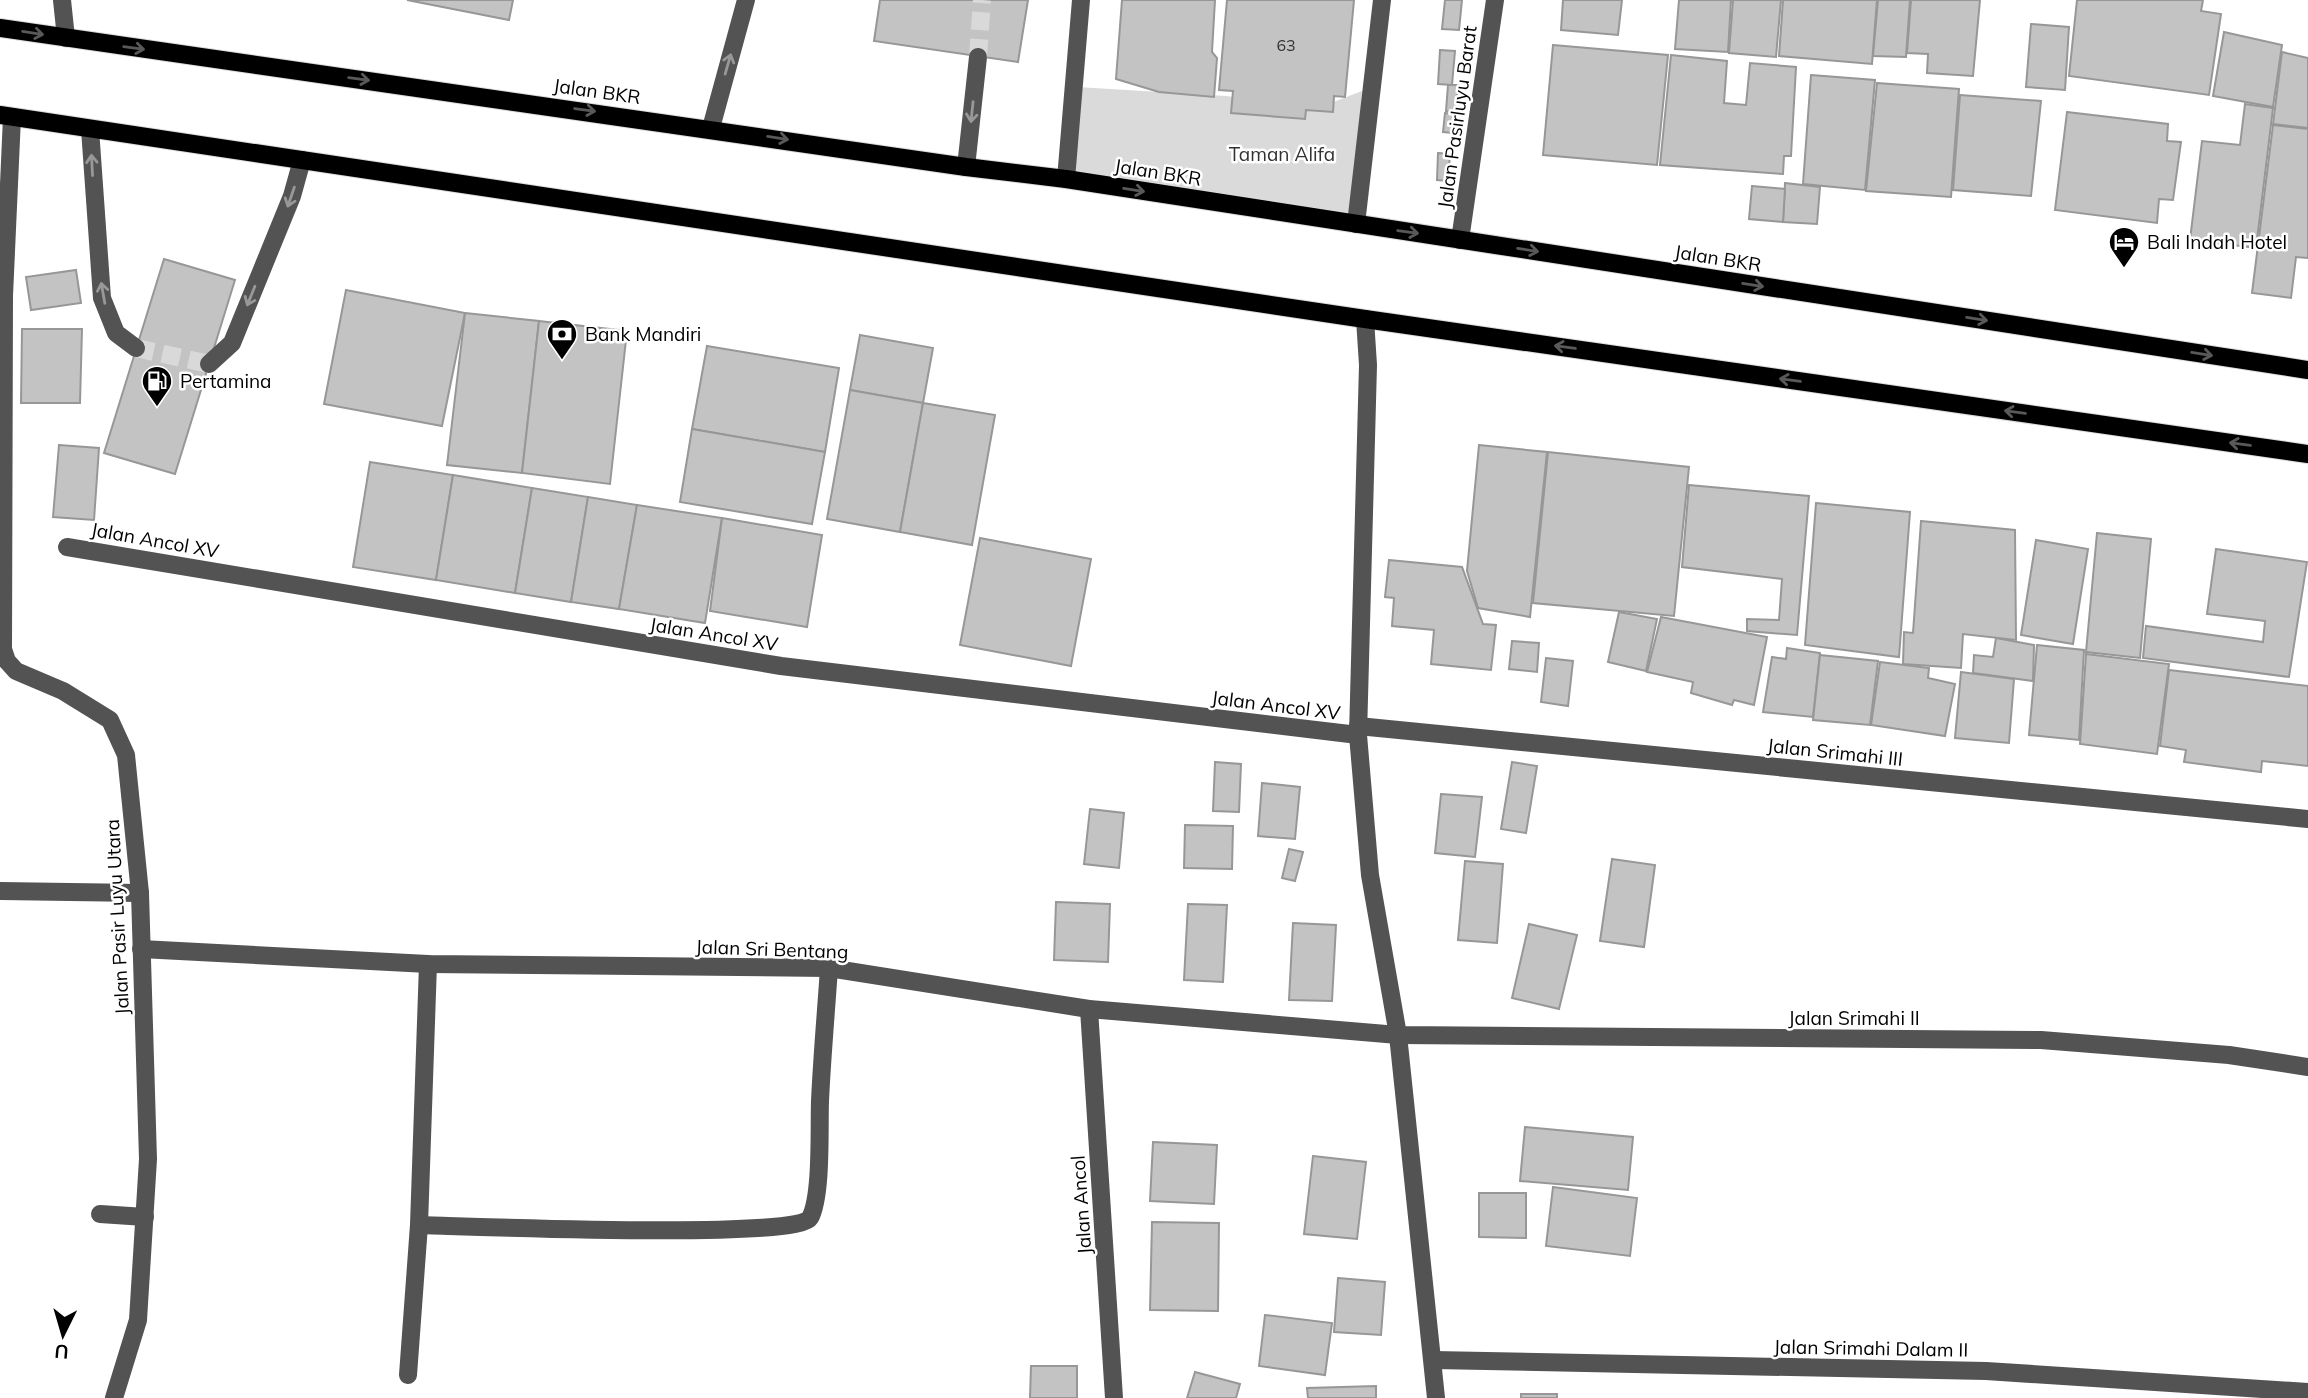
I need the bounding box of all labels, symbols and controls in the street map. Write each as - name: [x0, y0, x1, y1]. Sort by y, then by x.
- street label: Jalan Pasirluyu Barat: [1432, 24, 1482, 210]
- one-way arrow: [21, 27, 44, 40]
- house number: 63: [1276, 35, 1296, 55]
- one-way arrow: [122, 41, 145, 54]
- one-way arrow: [723, 53, 736, 75]
- one-way arrow: [347, 73, 370, 86]
- street label: Jalan BKR: [552, 73, 642, 109]
- one-way arrow: [965, 100, 978, 123]
- one-way arrow: [573, 104, 595, 117]
- one-way arrow: [767, 132, 789, 145]
- park label: Taman Alifa: [1229, 142, 1335, 166]
- street label: Jalan BKR: [1113, 153, 1203, 191]
- one-way arrow: [85, 154, 98, 177]
- one-way arrow: [1122, 184, 1145, 197]
- one-way arrow: [284, 186, 296, 208]
- hotel icon: Bali Indah Hotel: [2107, 225, 2141, 269]
- one-way arrow: [1396, 226, 1419, 239]
- place label: Bali Indah Hotel: [2147, 230, 2287, 254]
- street label: Jalan BKR: [1673, 239, 1763, 277]
- one-way arrow: [1516, 244, 1539, 257]
- one-way arrow: [1741, 278, 1764, 291]
- one-way arrow: [96, 282, 109, 305]
- one-way arrow: [244, 285, 257, 307]
- one-way arrow: [1966, 313, 1988, 326]
- bank icon: Bank Mandiri: [545, 317, 579, 361]
- place label: Bank Mandiri: [585, 322, 701, 346]
- one-way arrow: [1554, 341, 1577, 354]
- one-way arrow: [2190, 348, 2213, 361]
- fuel station icon: Pertamina: [140, 364, 174, 408]
- place label: Pertamina: [180, 369, 271, 393]
- one-way arrow: [1779, 373, 1802, 386]
- one-way arrow: [2004, 405, 2027, 418]
- one-way arrow: [2230, 437, 2252, 450]
- street label: Jalan Ancol XV: [89, 517, 222, 563]
- street label: Jalan Ancol XV: [648, 612, 781, 656]
- street label: Jalan Ancol XV: [1210, 685, 1343, 725]
- street label: Jalan Srimahi III: [1766, 733, 1904, 771]
- street label: Jalan Pasir Luyu Utara: [100, 818, 134, 1016]
- street label: Jalan Sri Bentang: [695, 934, 849, 964]
- street label: Jalan Srimahi II: [1788, 1006, 1920, 1030]
- street label: Jalan Ancol: [1066, 1155, 1096, 1255]
- north arrow: [28, 1300, 98, 1370]
- street label: Jalan Srimahi Dalam II: [1773, 1334, 1969, 1362]
- text: U: [53, 1339, 70, 1365]

